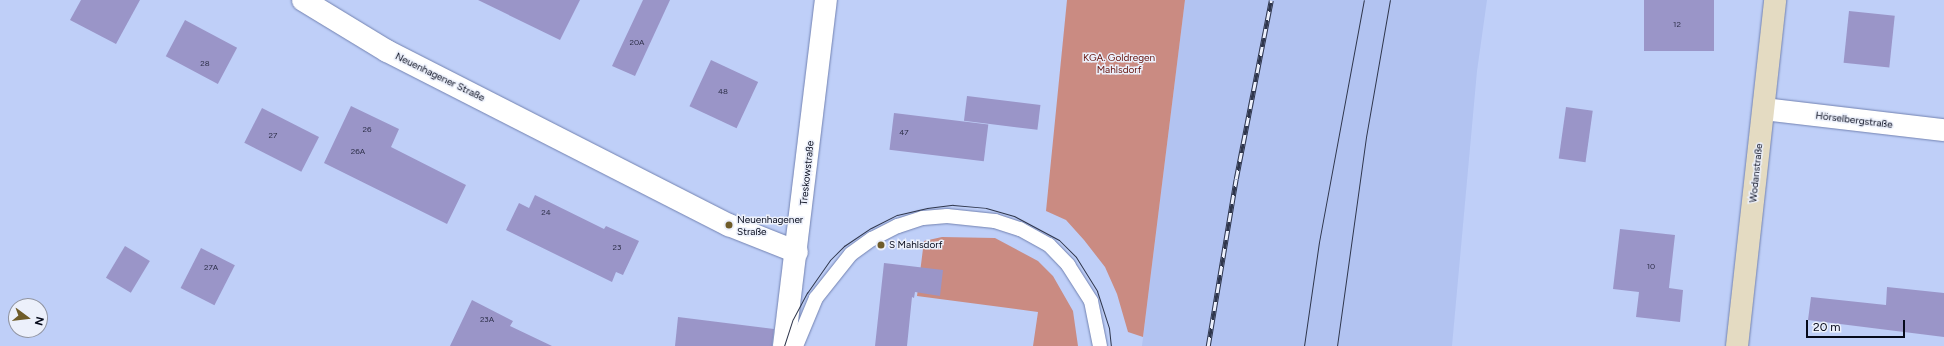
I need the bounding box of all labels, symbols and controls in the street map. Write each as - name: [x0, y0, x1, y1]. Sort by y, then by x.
- house number: 12: [1673, 20, 1681, 30]
- house number: 20A: [629, 38, 645, 48]
- street label: Neuenhagener Straße: [393, 50, 487, 104]
- park label: KGA. Goldregen Mahlsdorf: [1083, 51, 1155, 74]
- house number: 28: [200, 59, 210, 69]
- house number: 48: [718, 87, 728, 97]
- street label: Hörselbergstraße: [1815, 109, 1893, 131]
- house number: 26: [363, 125, 371, 135]
- house number: 47: [899, 128, 909, 138]
- house number: 27: [269, 131, 277, 141]
- street label: Treskowstraße: [798, 140, 816, 206]
- street label: Wodanstraße: [1747, 143, 1765, 203]
- house number: 26A: [351, 147, 365, 157]
- house number: 24: [541, 208, 551, 218]
- place label: Neuenhagener Straße: [737, 213, 803, 236]
- marker: Neuenhagener Straße: [724, 220, 734, 230]
- place label: S Mahlsdorf: [889, 239, 942, 251]
- marker: S Mahlsdorf: [876, 240, 886, 250]
- house number: 23: [613, 243, 621, 253]
- house number: 10: [1647, 262, 1655, 272]
- house number: 27A: [204, 263, 218, 273]
- north arrow: [8, 298, 48, 338]
- scale bar: [1808, 312, 1907, 338]
- text: N: [32, 315, 46, 327]
- house number: 23A: [480, 315, 494, 325]
- text: 20 m: [1813, 320, 1841, 334]

